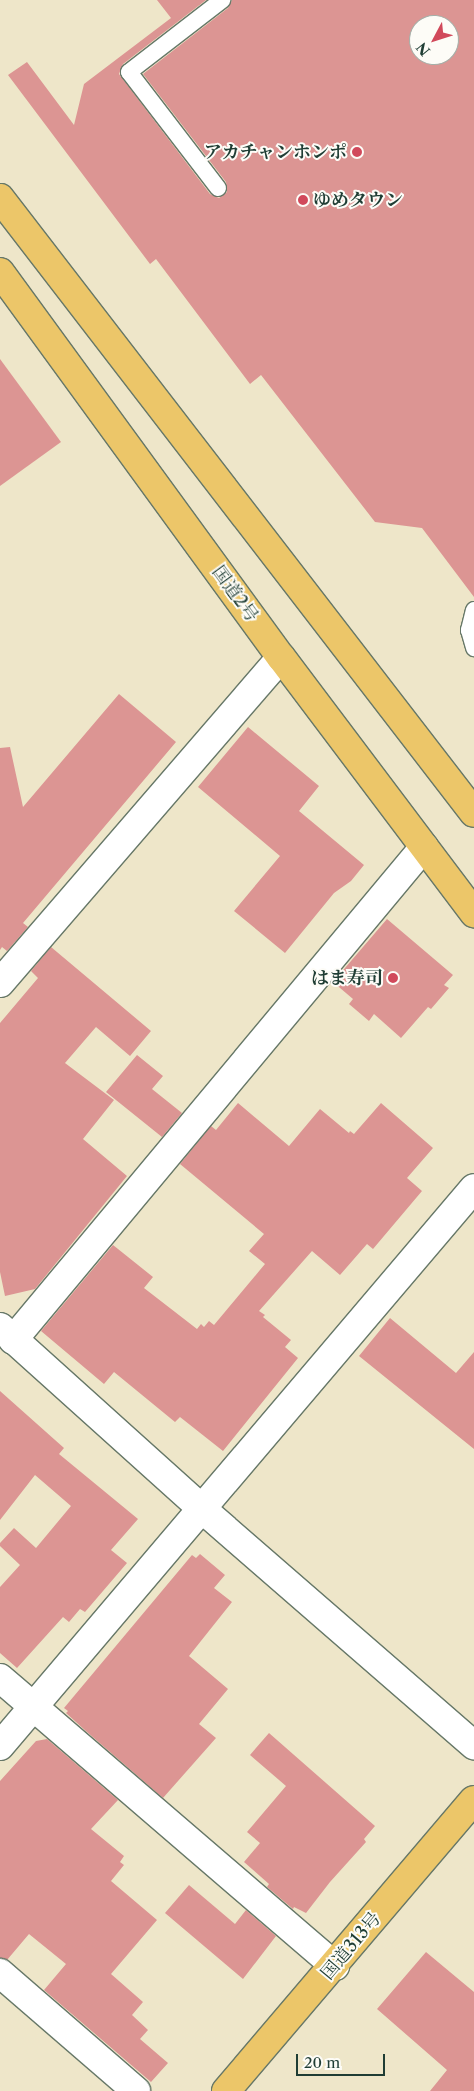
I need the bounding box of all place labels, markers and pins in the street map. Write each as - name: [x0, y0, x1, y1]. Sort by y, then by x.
- place label: アカチャンホンポ: [203, 141, 347, 163]
- marker: アカチャンホンポ: [351, 146, 363, 158]
- place label: ゆめタウン: [313, 189, 403, 211]
- marker: ゆめタウン: [297, 194, 309, 206]
- place label: はま寿司: [311, 967, 383, 989]
- marker: はま寿司: [387, 972, 399, 984]

